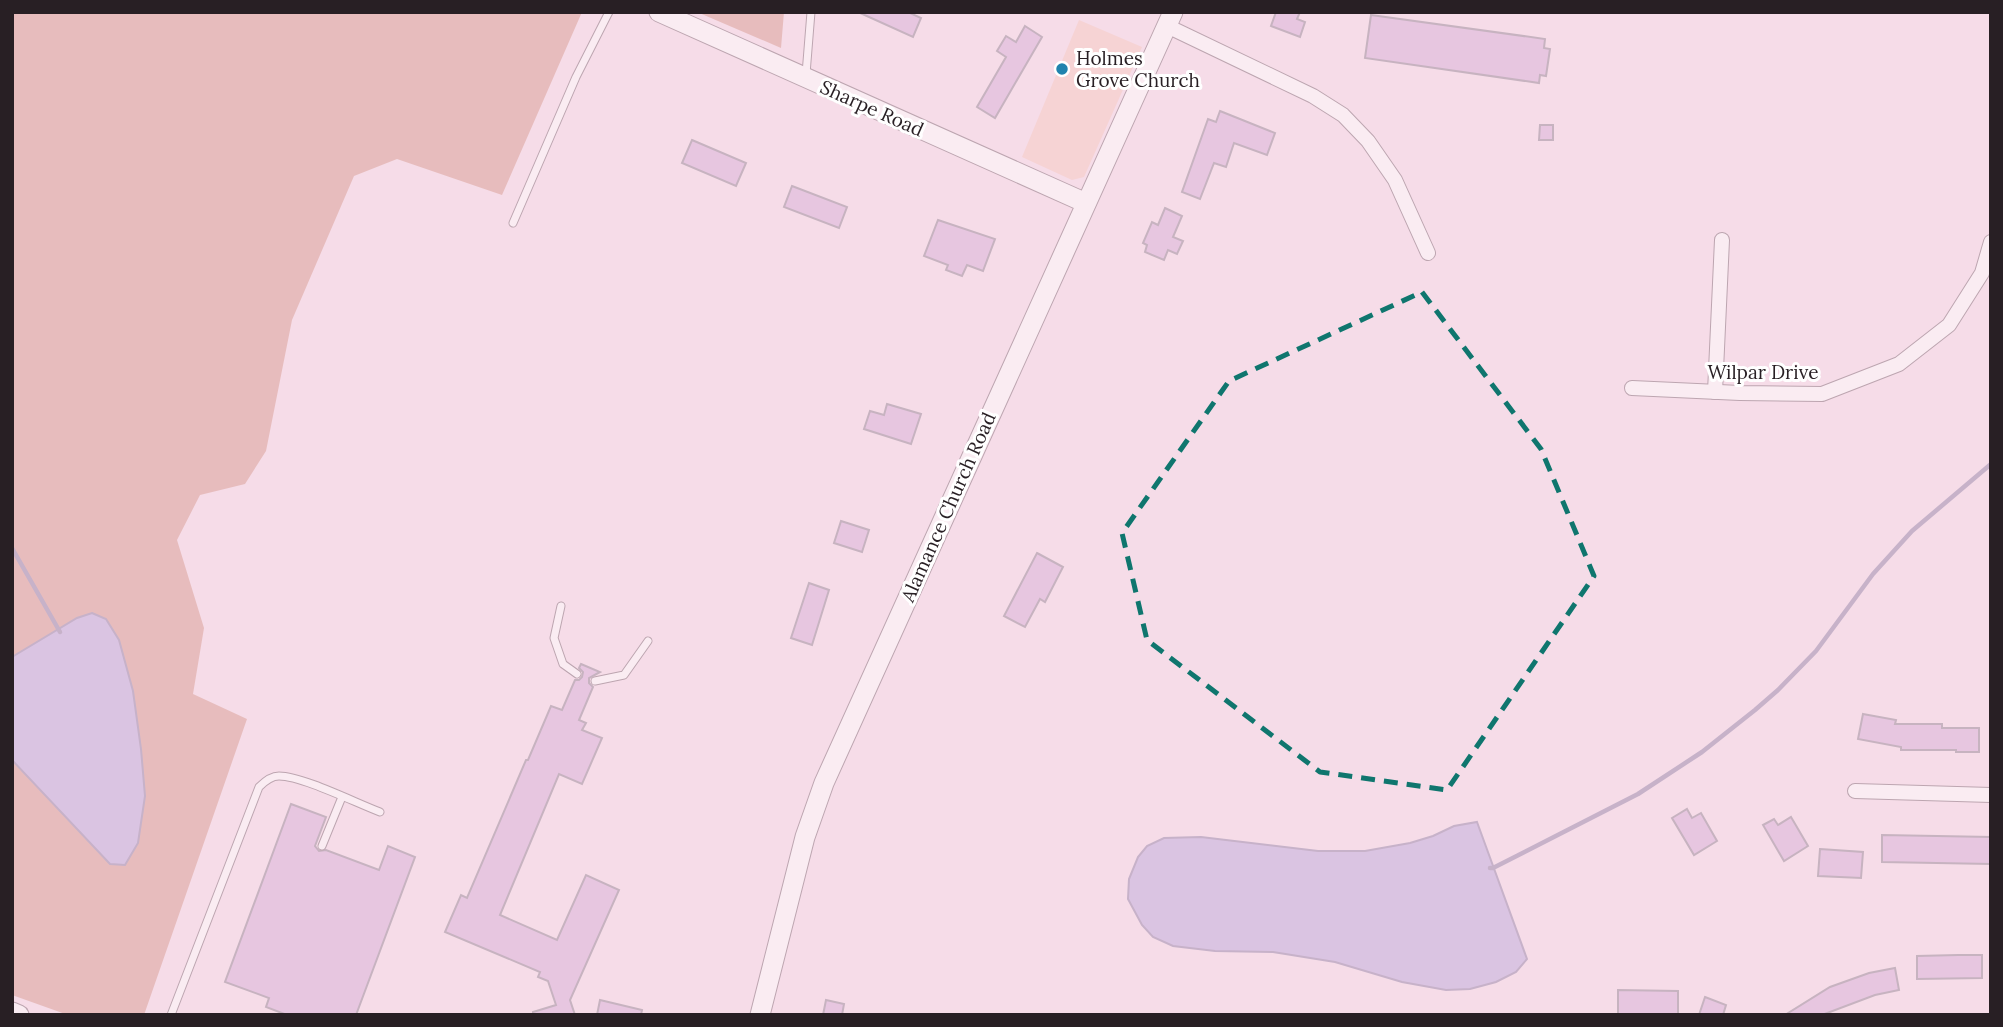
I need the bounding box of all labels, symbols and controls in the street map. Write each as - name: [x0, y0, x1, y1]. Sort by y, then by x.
- place label: Holmes Grove Church: [1076, 46, 1200, 92]
- marker: Holmes Grove Church: [1054, 61, 1070, 77]
- street label: Sharpe Road: [816, 74, 928, 142]
- street label: Wilpar Drive: [1708, 360, 1818, 384]
- street label: Alamance Church Road: [895, 408, 1001, 607]

